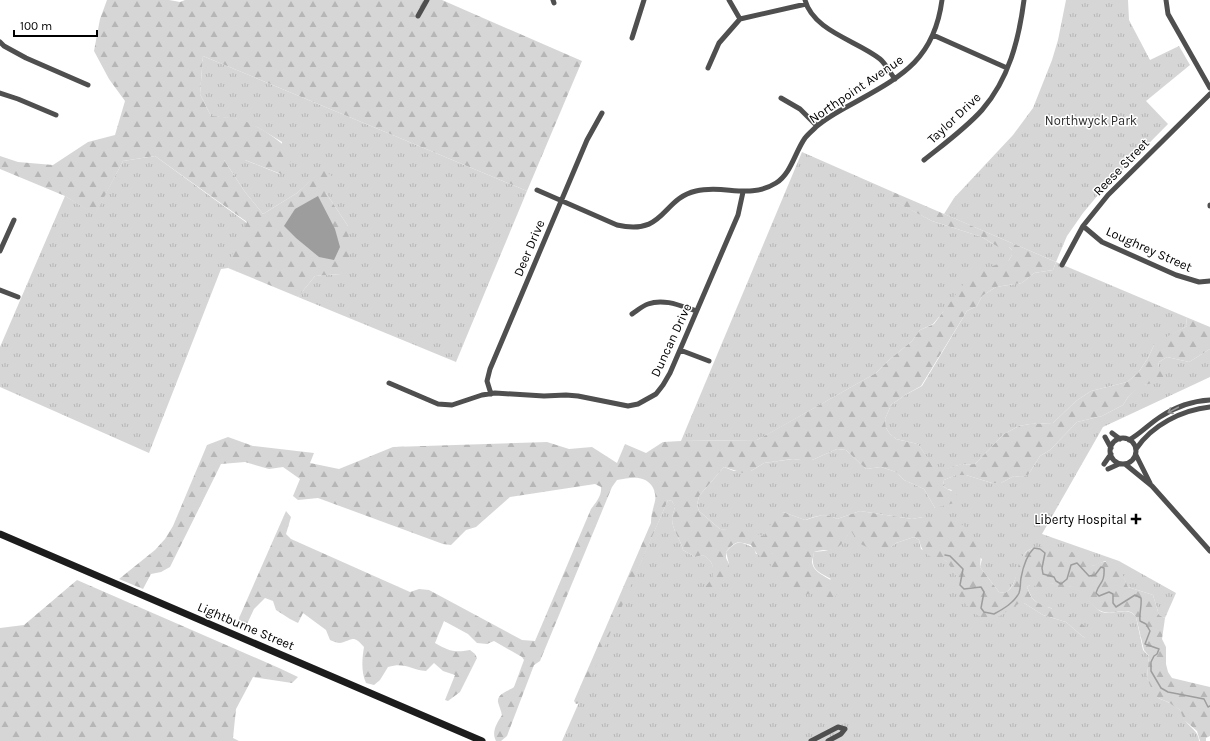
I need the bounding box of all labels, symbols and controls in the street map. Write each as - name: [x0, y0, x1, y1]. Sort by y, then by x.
- scale bar: [14, 12, 97, 38]
- text: 100 m: [20, 19, 52, 33]
- street label: Northpoint Avenue: [806, 52, 906, 126]
- street label: Taylor Drive: [924, 89, 984, 146]
- park label: Northwyck Park: [1045, 113, 1137, 128]
- street label: Reese Street: [1090, 135, 1152, 199]
- street label: Deer Drive: [510, 217, 548, 279]
- street label: Loughrey Street: [1104, 223, 1194, 275]
- street label: Duncan Drive: [647, 301, 695, 379]
- one-way arrow: [1167, 407, 1179, 414]
- place label: Liberty Hospital: [1034, 512, 1127, 527]
- marker: Liberty Hospital: [1130, 513, 1142, 525]
- street label: Lightburne Street: [195, 599, 297, 653]

